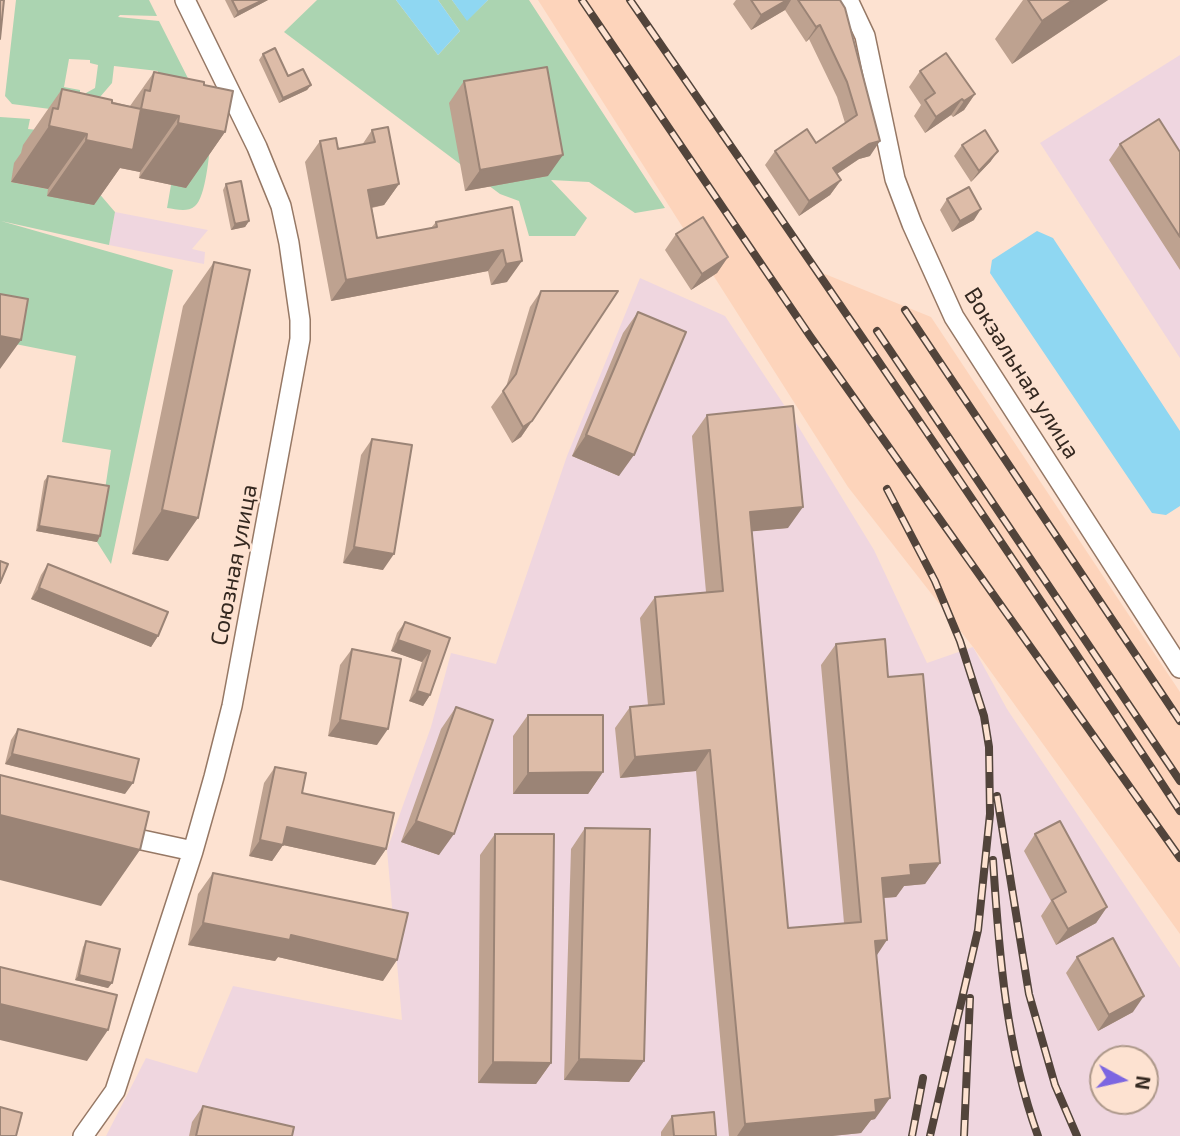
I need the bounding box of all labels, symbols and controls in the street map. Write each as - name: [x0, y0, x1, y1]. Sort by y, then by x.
- street label: Вокзальная улица: [958, 282, 1086, 464]
- street label: Союзная улица: [205, 482, 263, 648]
- north arrow: [1089, 1045, 1159, 1115]
- text: N: [1131, 1074, 1156, 1091]

